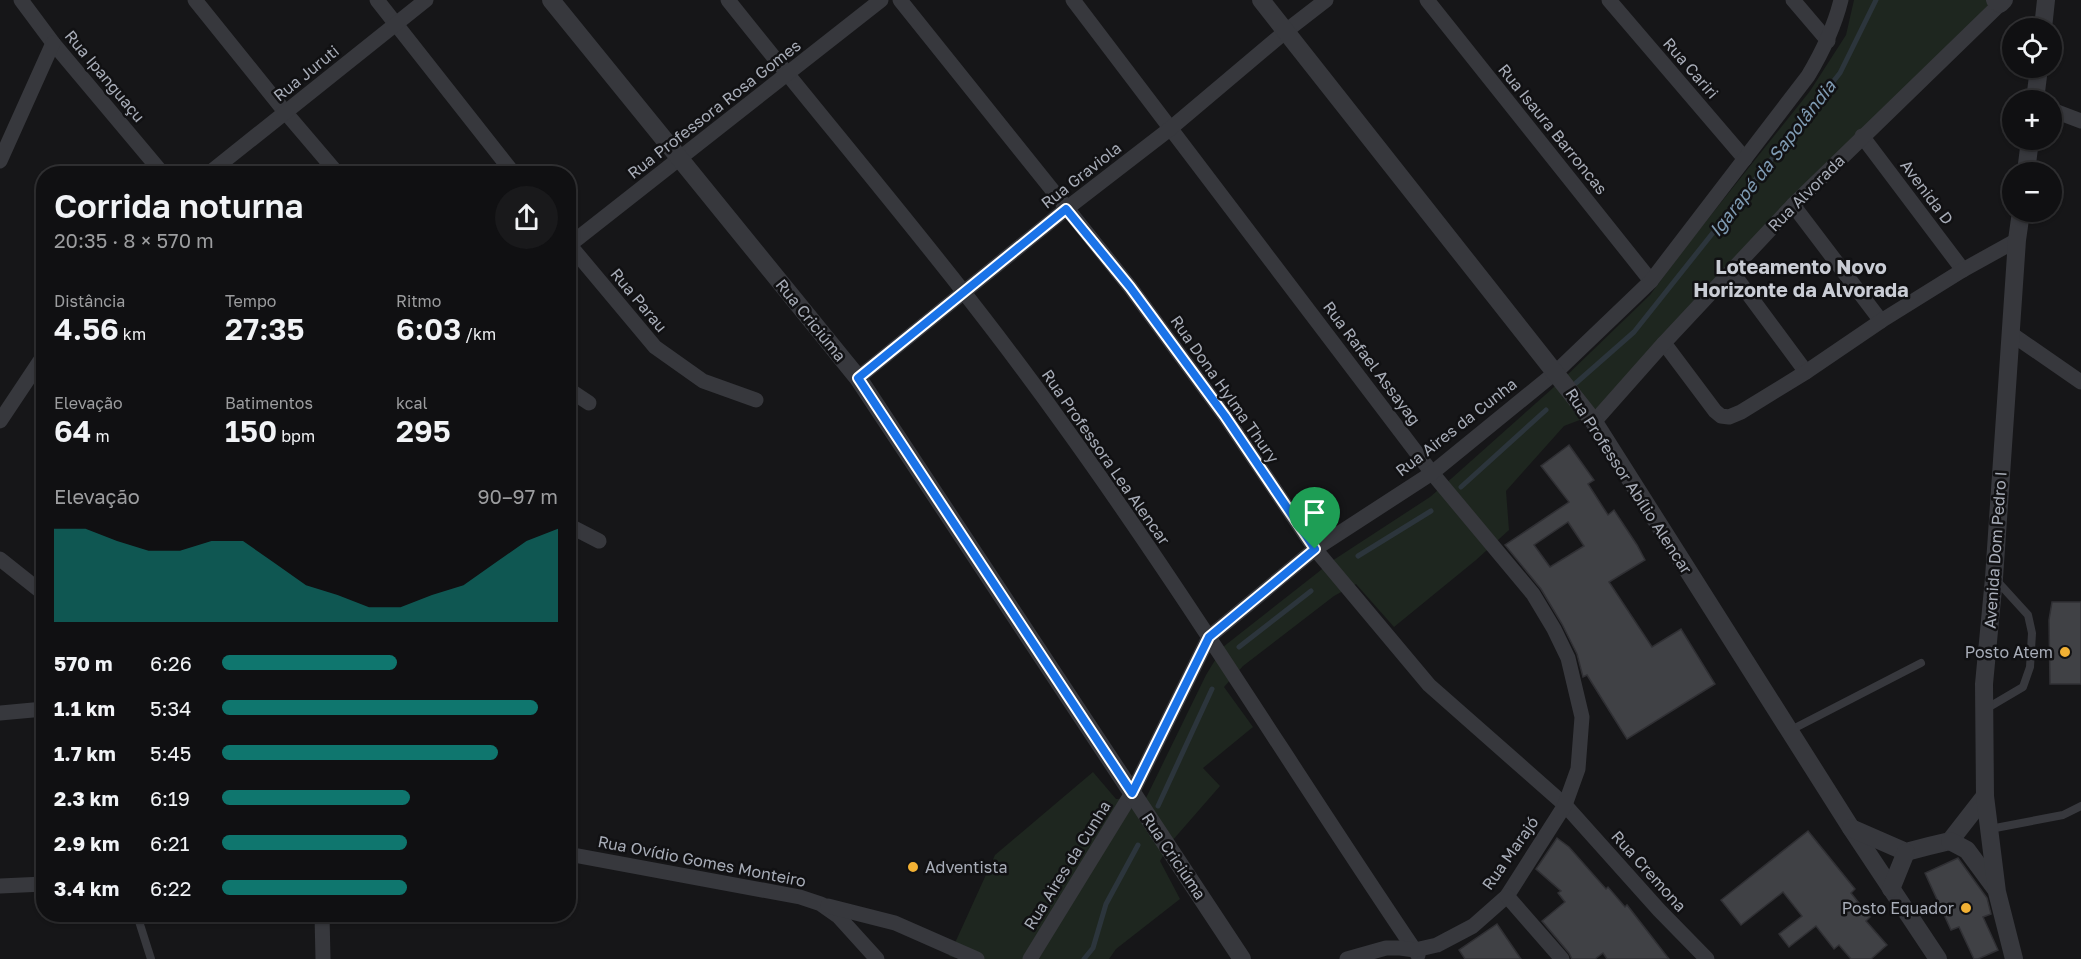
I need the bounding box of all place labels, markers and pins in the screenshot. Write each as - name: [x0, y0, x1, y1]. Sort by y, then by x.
- pin: [1289, 487, 1340, 549]
- place label: Posto Atem: [1965, 642, 2053, 662]
- marker: Posto Atem: [2058, 645, 2072, 659]
- place label: Adventista: [925, 857, 1008, 877]
- marker: Adventista: [906, 860, 920, 874]
- place label: Posto Equador: [1842, 898, 1954, 918]
- marker: Posto Equador: [1959, 901, 1973, 915]

